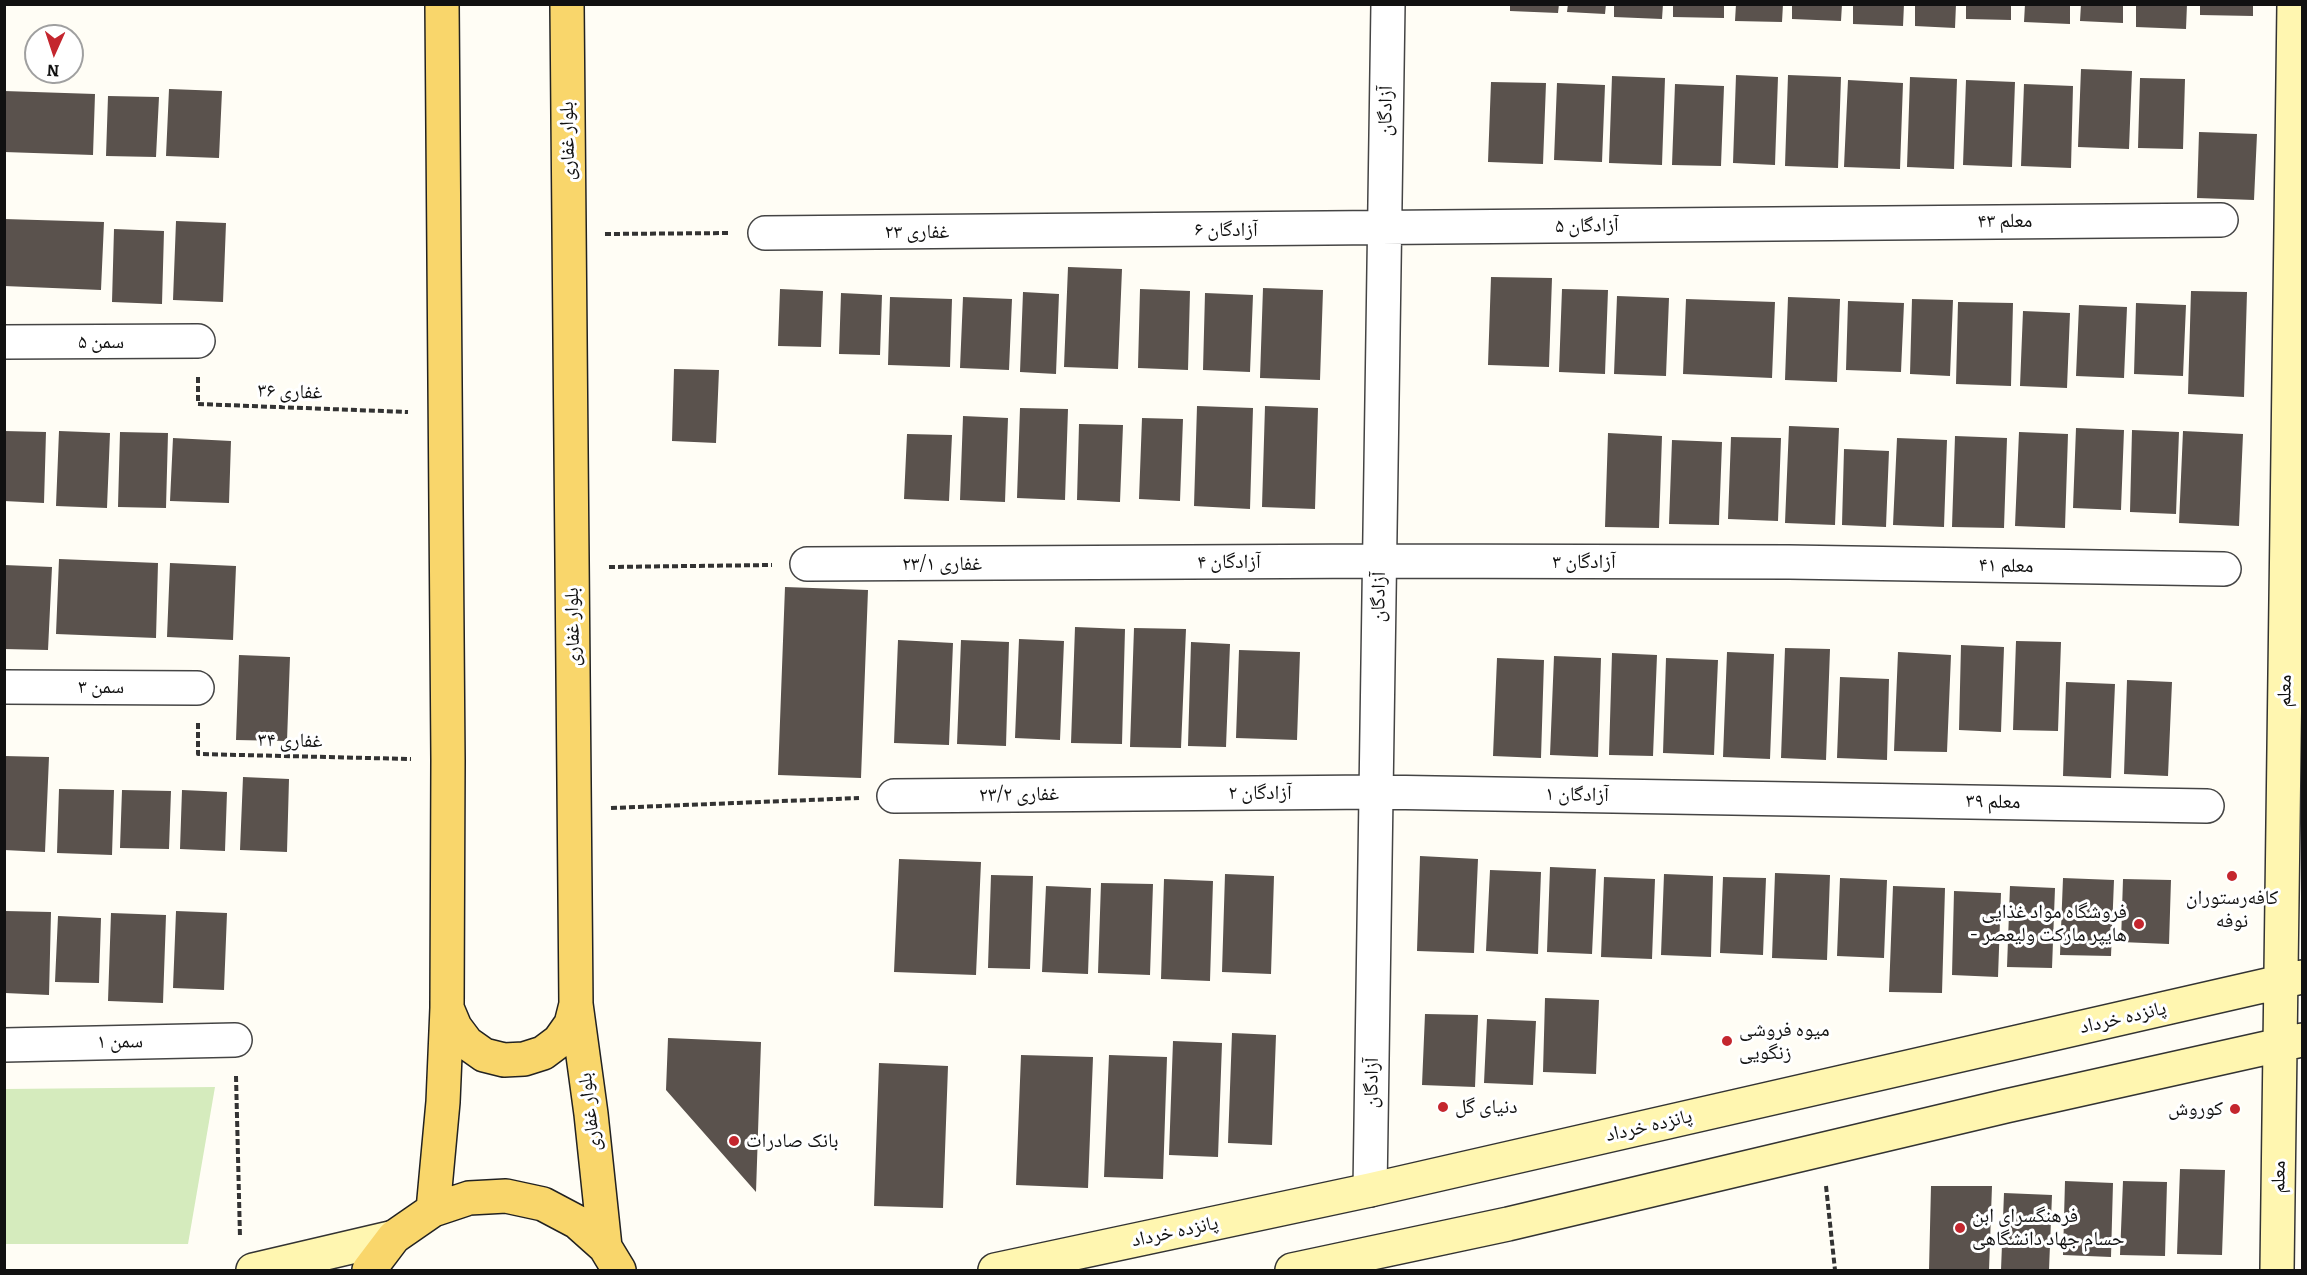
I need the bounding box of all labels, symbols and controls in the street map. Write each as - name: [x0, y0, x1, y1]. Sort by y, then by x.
- north arrow: [24, 24, 84, 84]
- text: N: [46, 61, 60, 80]
- street label: آزادگان: [1374, 85, 1398, 137]
- street label: بلوار غفاری: [555, 101, 581, 181]
- street label: معلم ۴۳: [1978, 209, 2032, 233]
- street label: آزادگان ۵: [1555, 213, 1619, 239]
- street label: آزادگان ۶: [1194, 218, 1258, 242]
- street label: غفاری ۲۳: [885, 220, 949, 244]
- street label: سمن ۵: [78, 330, 124, 354]
- street label: غفاری ۳۶: [257, 379, 323, 405]
- street label: آزادگان ۴: [1197, 550, 1261, 574]
- street label: آزادگان ۳: [1552, 550, 1616, 574]
- street label: غفاری ۲۳/۱: [902, 552, 982, 576]
- street label: معلم ۴۱: [1978, 554, 2034, 578]
- street label: آزادگان: [1367, 571, 1391, 623]
- street label: بلوار غفاری: [560, 587, 586, 667]
- street label: معلم: [2273, 674, 2297, 708]
- street label: سمن ۳: [78, 675, 124, 699]
- street label: غفاری ۳۴: [257, 728, 323, 754]
- street label: آزادگان ۲: [1228, 781, 1292, 805]
- street label: غفاری ۲۳/۲: [979, 782, 1059, 808]
- street label: آزادگان ۱: [1545, 782, 1609, 808]
- street label: معلم ۳۹: [1965, 790, 2021, 814]
- marker: کافه‌رستوران نوفه: [2225, 869, 2239, 883]
- place label: کافه‌رستوران نوفه: [2186, 886, 2278, 933]
- place label: فروشگاه مواد غذایی - هایپر مارکت ولیعصر: [1969, 900, 2127, 947]
- marker: فروشگاه مواد غذایی - هایپر مارکت ولیعصر: [2132, 917, 2146, 931]
- street label: پانزده خرداد: [2077, 996, 2169, 1040]
- place label: میوه فروشی زنگویی: [1739, 1018, 1830, 1065]
- street label: سمن ۱: [97, 1030, 143, 1054]
- marker: میوه فروشی زنگویی: [1720, 1034, 1734, 1048]
- street label: آزادگان: [1360, 1057, 1384, 1109]
- street label: بلوار غفاری: [573, 1071, 607, 1153]
- place label: دنیای گل: [1455, 1095, 1518, 1119]
- place label: کوروش: [2168, 1097, 2223, 1121]
- marker: دنیای گل: [1436, 1100, 1450, 1114]
- marker: کوروش: [2228, 1102, 2242, 1116]
- street label: پانزده خرداد: [1603, 1104, 1695, 1148]
- place label: بانک صادرات: [746, 1129, 839, 1153]
- marker: بانک صادرات: [727, 1134, 741, 1148]
- street label: معلم: [2267, 1160, 2291, 1194]
- place label: فرهنگسرای ابن حسام جهاد دانشگاهی: [1972, 1204, 2124, 1251]
- street label: پانزده خرداد: [1129, 1211, 1221, 1253]
- marker: فرهنگسرای ابن حسام جهاد دانشگاهی: [1953, 1221, 1967, 1235]

